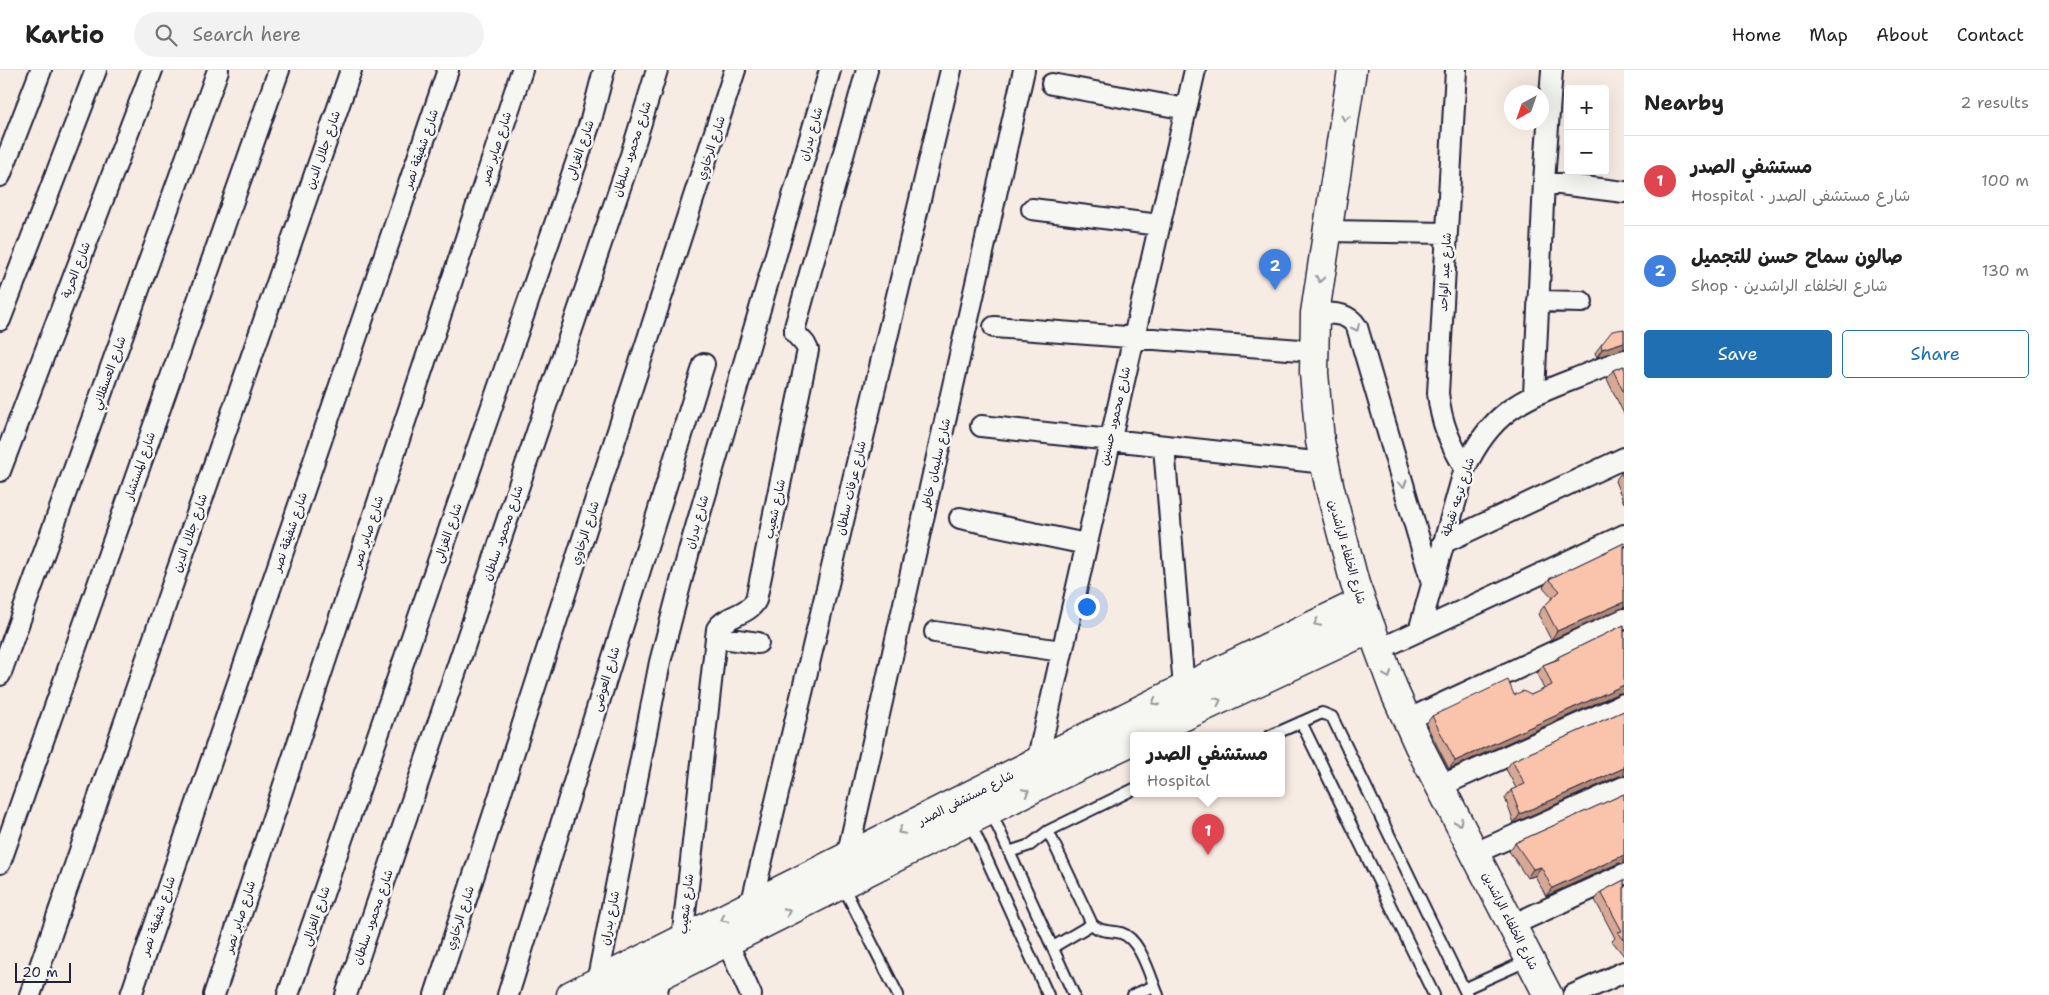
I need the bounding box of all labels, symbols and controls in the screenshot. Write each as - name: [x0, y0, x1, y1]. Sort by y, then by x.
- search box: [134, 12, 484, 57]
- text: Kartio: [25, 19, 104, 51]
- icon: search: [152, 21, 180, 49]
- text: Search here: [192, 22, 301, 47]
- text: Home: [1732, 23, 1781, 47]
- text: Map: [1809, 23, 1848, 47]
- text: About: [1876, 23, 1929, 47]
- text: Contact: [1957, 23, 2024, 47]
- north arrow: [1504, 85, 1549, 130]
- map controls: [1564, 85, 1609, 175]
- button: +: [1564, 85, 1609, 130]
- text: Nearby: [1644, 89, 1724, 117]
- text: 2 results: [1960, 92, 2029, 113]
- street label: شارع محمود سلطان: [609, 99, 656, 199]
- street label: شارع بدران: [796, 105, 827, 163]
- street label: شارع شفيقة نصر: [400, 107, 443, 192]
- street label: شارع جلال الدين: [302, 109, 345, 192]
- street label: شارع صابر نصر: [476, 110, 516, 188]
- street label: شارع الرخاوي: [693, 114, 730, 182]
- one-way arrow: [1340, 114, 1350, 123]
- street label: شارع الغزالى: [562, 118, 599, 182]
- button: −: [1564, 130, 1609, 175]
- text: مستشفي الصدر: [1691, 154, 1812, 179]
- text: 1: [1656, 170, 1664, 191]
- text: 100 m: [1981, 170, 2029, 191]
- text: Hospital · شارع مستشفى الصدر: [1691, 185, 1911, 206]
- street label: شارع عبد الواحد: [1435, 232, 1456, 312]
- street label: شارع الحرية: [58, 239, 95, 301]
- text: صالون سماح حسن للتجميل: [1691, 244, 1903, 269]
- pin: 2: [1259, 249, 1291, 290]
- text: 2: [1654, 260, 1666, 281]
- text: 130 m: [1982, 260, 2029, 281]
- one-way arrow: [1315, 275, 1326, 283]
- text: Shop · شارع الخلفاء الراشدين: [1691, 275, 1888, 296]
- one-way arrow: [1350, 323, 1360, 332]
- button: Save: [1644, 330, 1832, 378]
- button: Share: [1842, 330, 2029, 378]
- street label: شارع العسقلاني: [88, 334, 133, 413]
- street label: شارع محمود حسنين: [1096, 365, 1135, 467]
- street label: شارع سليمان خاطر: [917, 417, 955, 512]
- street label: شارع المستشار: [121, 430, 160, 503]
- street label: شارع عرفات سلطان: [832, 439, 871, 537]
- street label: شارع ترعه نقيطة: [1438, 456, 1479, 539]
- street label: شارع شعيب: [761, 478, 790, 541]
- one-way arrow: [1397, 479, 1407, 488]
- street label: شارع محمود سلطان: [479, 483, 528, 583]
- street label: شارع شفيقة نصر: [269, 490, 312, 575]
- street label: شارع جلال الدين: [169, 492, 212, 575]
- street label: شارع بدران: [682, 493, 713, 551]
- street label: شارع صابر نصر: [348, 494, 388, 572]
- street label: شارع الخلفاء الراشدين: [1323, 498, 1370, 606]
- street label: شارع الرخاوي: [567, 499, 604, 567]
- street label: شارع الغزالى: [430, 501, 467, 565]
- your location: [1074, 594, 1100, 620]
- one-way arrow: [1313, 617, 1322, 628]
- street label: شارع العوضى: [589, 645, 624, 714]
- one-way arrow: [1382, 671, 1392, 679]
- one-way arrow: [1151, 696, 1160, 707]
- one-way arrow: [1213, 696, 1222, 707]
- popup: [1130, 732, 1285, 797]
- text: مستشفي الصدر: [1147, 741, 1268, 766]
- street label: شارع مستشفى الصدر: [914, 767, 1017, 830]
- text: Hospital: [1147, 770, 1210, 791]
- one-way arrow: [1021, 788, 1030, 798]
- pin: 1: [1192, 814, 1224, 855]
- one-way arrow: [1453, 816, 1463, 825]
- one-way arrow: [897, 824, 906, 834]
- street label: شارع محمود سلطان: [349, 867, 398, 967]
- street label: شارع الخلفاء الراشدين: [1477, 869, 1542, 973]
- street label: شارع شعيب: [675, 873, 698, 935]
- street label: شارع شفيقة نصر: [137, 874, 180, 959]
- street label: شارع صابر نصر: [220, 879, 260, 957]
- street label: شارع الغزالى: [298, 884, 335, 948]
- street label: شارع الرخاوي: [442, 884, 479, 952]
- street label: شارع بدران: [597, 889, 624, 947]
- one-way arrow: [782, 908, 791, 918]
- one-way arrow: [720, 913, 729, 923]
- scale bar: [15, 960, 71, 983]
- text: 20 m: [22, 963, 58, 981]

